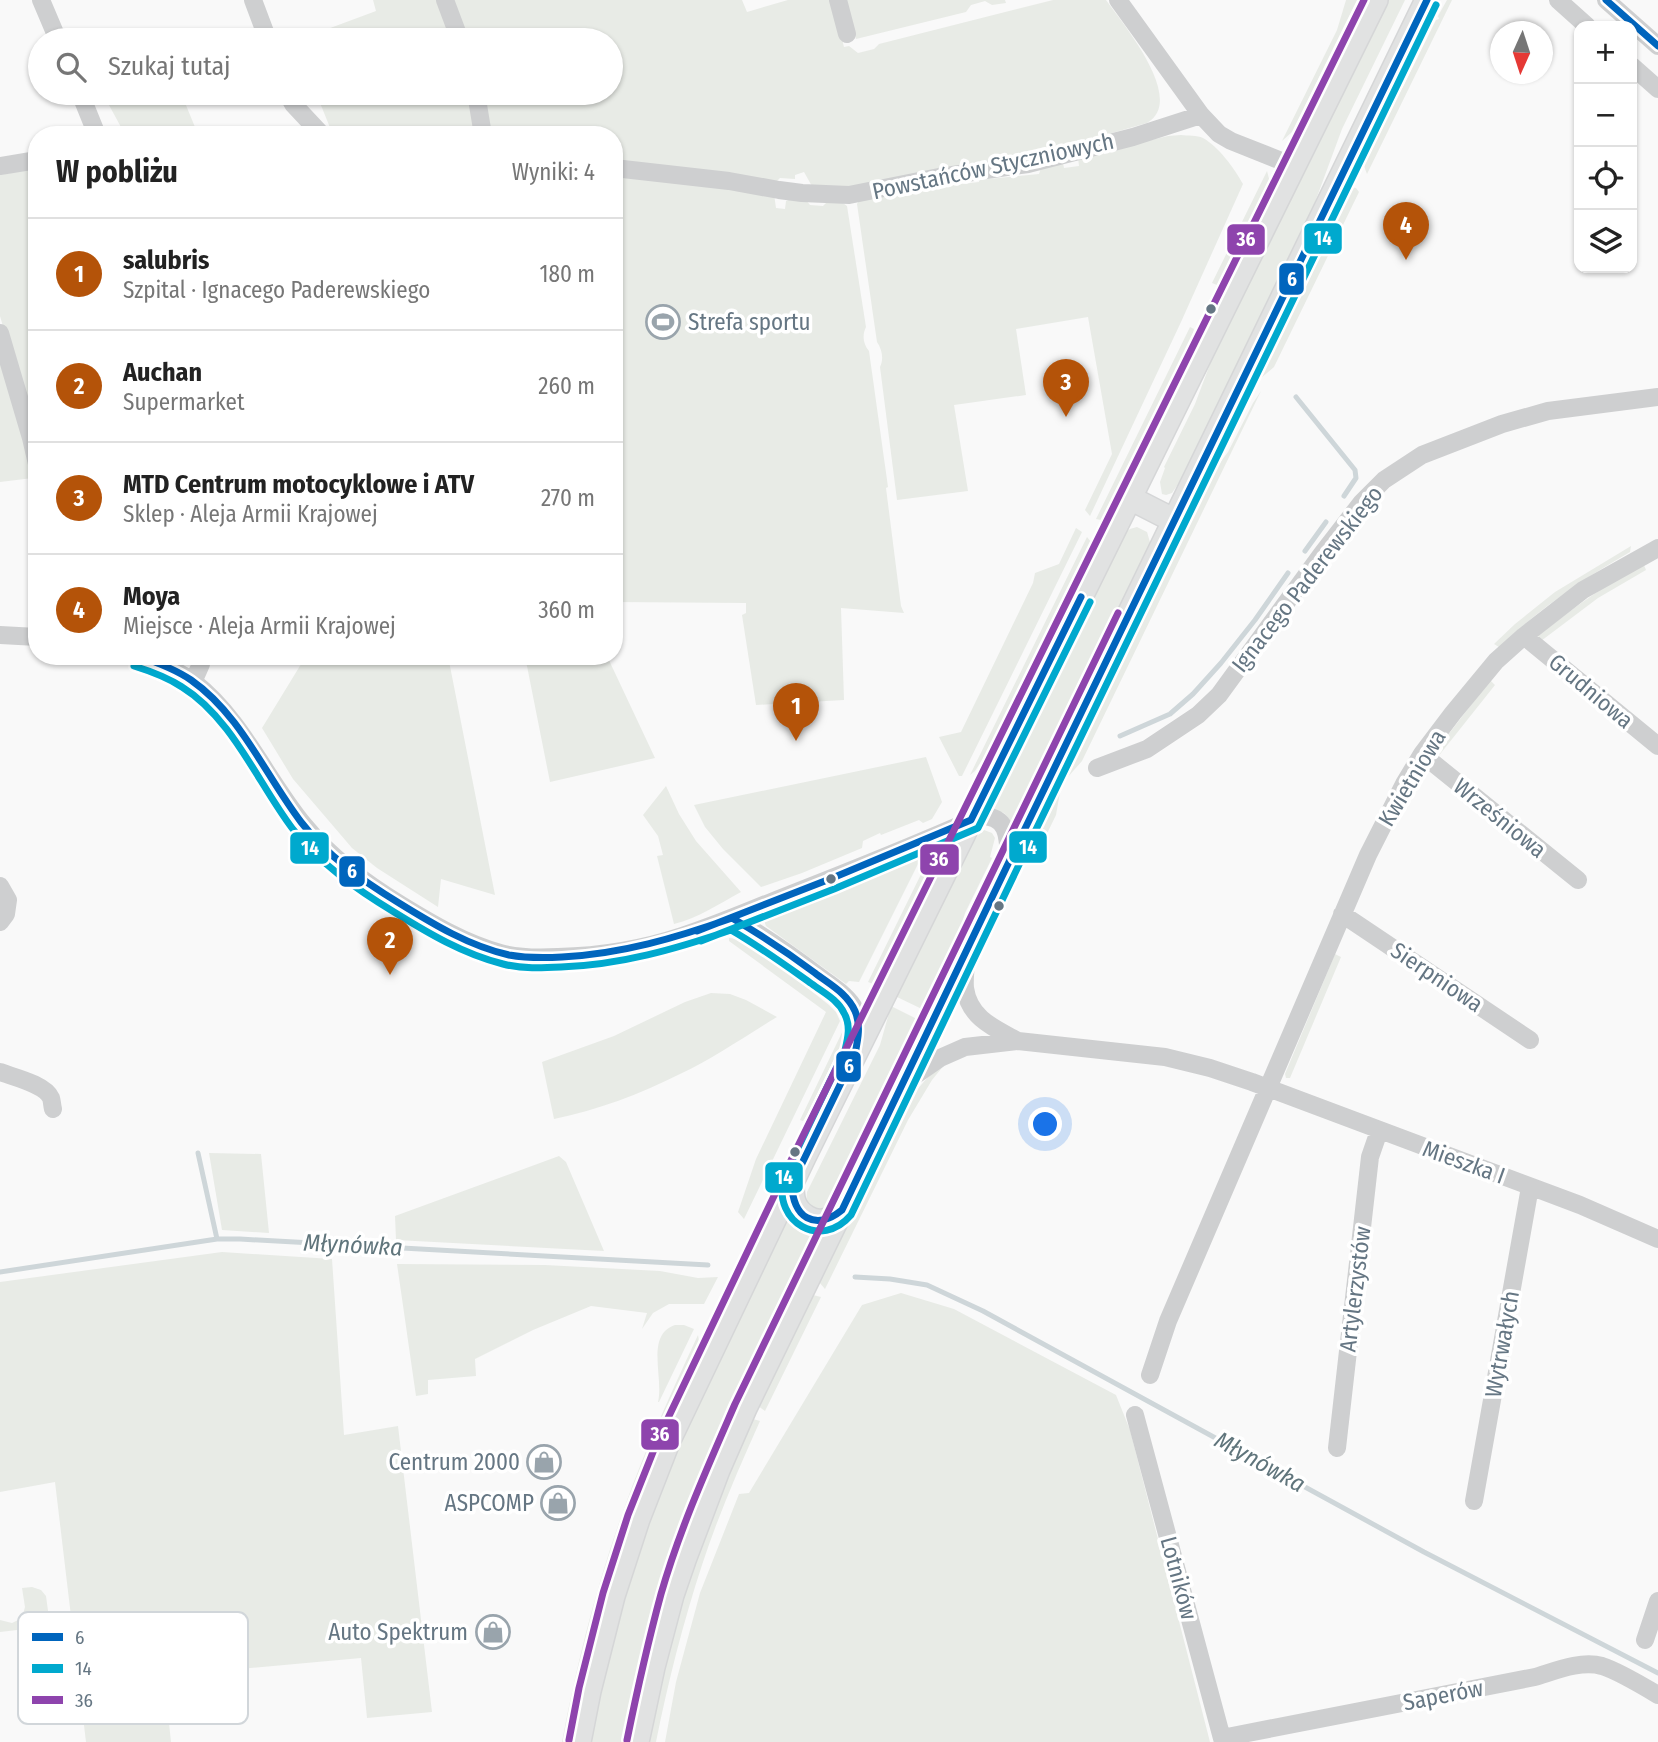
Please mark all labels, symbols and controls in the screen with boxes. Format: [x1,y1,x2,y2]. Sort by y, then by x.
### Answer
north arrow [1490,21,1553,84]
map controls [1574,21,1637,273]
button: + [1574,21,1637,84]
search box [28,28,623,105]
icon: search [52,48,90,86]
text: Szukaj tutaj [108,51,231,82]
button: − [1574,84,1637,147]
street label: Powstańców Styczniowych [870,127,1116,205]
button: locate [1574,147,1637,210]
text: W pobliżu [56,154,178,190]
text: Wyniki: 4 [512,158,595,186]
pin: 4 [1383,202,1429,260]
button: layers [1574,210,1637,273]
line badge: 14 [1303,222,1343,255]
line badge: 36 [1226,223,1266,256]
text: 14 [1314,227,1332,250]
text: 36 [1236,228,1256,251]
text: salubris [123,245,209,276]
text: 1 [74,260,84,288]
text: 180 m [539,260,595,288]
line badge: 6 [1278,262,1305,296]
text: 6 [1287,268,1297,291]
text: Szpital · Ignacego Paderewskiego [123,276,430,304]
unlabelled marker [1204,302,1218,316]
sports icon: Strefa sportu [644,303,682,341]
place label: Strefa sportu [688,308,811,336]
text: Auchan [123,357,202,388]
pin: 3 [1043,359,1089,417]
text: 2 [74,372,84,400]
text: 260 m [538,372,595,400]
text: Supermarket [123,388,244,416]
text: MTD Centrum motocyklowe i ATV [123,469,474,500]
street label: Ignacego Paderewskiego [1226,480,1388,678]
text: 3 [74,484,84,512]
text: 270 m [541,484,595,512]
text: Sklep · Aleja Armii Krajowej [123,500,378,528]
text: Moya [123,581,180,612]
text: 4 [73,596,85,624]
text: 360 m [538,596,595,624]
text: Miejsce · Aleja Armii Krajowej [123,612,396,640]
street label: Grudniowa [1543,648,1639,734]
pin: 1 [773,683,819,741]
street label: Kwietniowa [1372,725,1452,831]
street label: Wrześniowa [1448,772,1552,864]
line badge: 14 [1008,830,1048,864]
line badge: 14 [289,831,330,865]
text: 14 [1019,836,1037,859]
text: 14 [301,837,319,860]
line badge: 36 [919,843,960,876]
text: 36 [929,848,949,871]
line badge: 6 [338,855,366,888]
text: 6 [347,860,357,883]
unlabelled marker [824,872,838,886]
unlabelled marker [992,899,1006,913]
pin: 2 [367,917,413,975]
street label: Sierpniowa [1386,936,1488,1018]
line badge: 6 [835,1050,862,1083]
text: 6 [844,1055,854,1078]
your location [1028,1107,1062,1141]
street label: Mieszka I [1419,1134,1509,1190]
unlabelled marker [788,1145,802,1159]
line badge: 14 [764,1161,804,1194]
text: 14 [775,1166,793,1189]
street label: Artylerzystów [1333,1225,1377,1353]
water label: Młynówka [303,1228,403,1262]
street label: Wytrwałych [1479,1289,1525,1399]
line badge: 36 [640,1418,680,1451]
text: 36 [650,1423,670,1446]
water label: Młynówka [1210,1426,1310,1498]
shop icon: Centrum 2000 [525,1443,563,1481]
place label: Centrum 2000 [389,1448,520,1476]
shop icon: ASPCOMP [539,1484,577,1522]
place label: ASPCOMP [445,1489,534,1517]
street label: Lotników [1154,1533,1204,1623]
legend [18,1612,248,1724]
shop icon: Auto Spektrum [474,1613,512,1651]
place label: Auto Spektrum [328,1618,468,1646]
text: 6 [75,1626,84,1649]
text: 14 [75,1657,92,1680]
street label: Saperów [1401,1674,1485,1716]
text: 36 [75,1689,93,1712]

